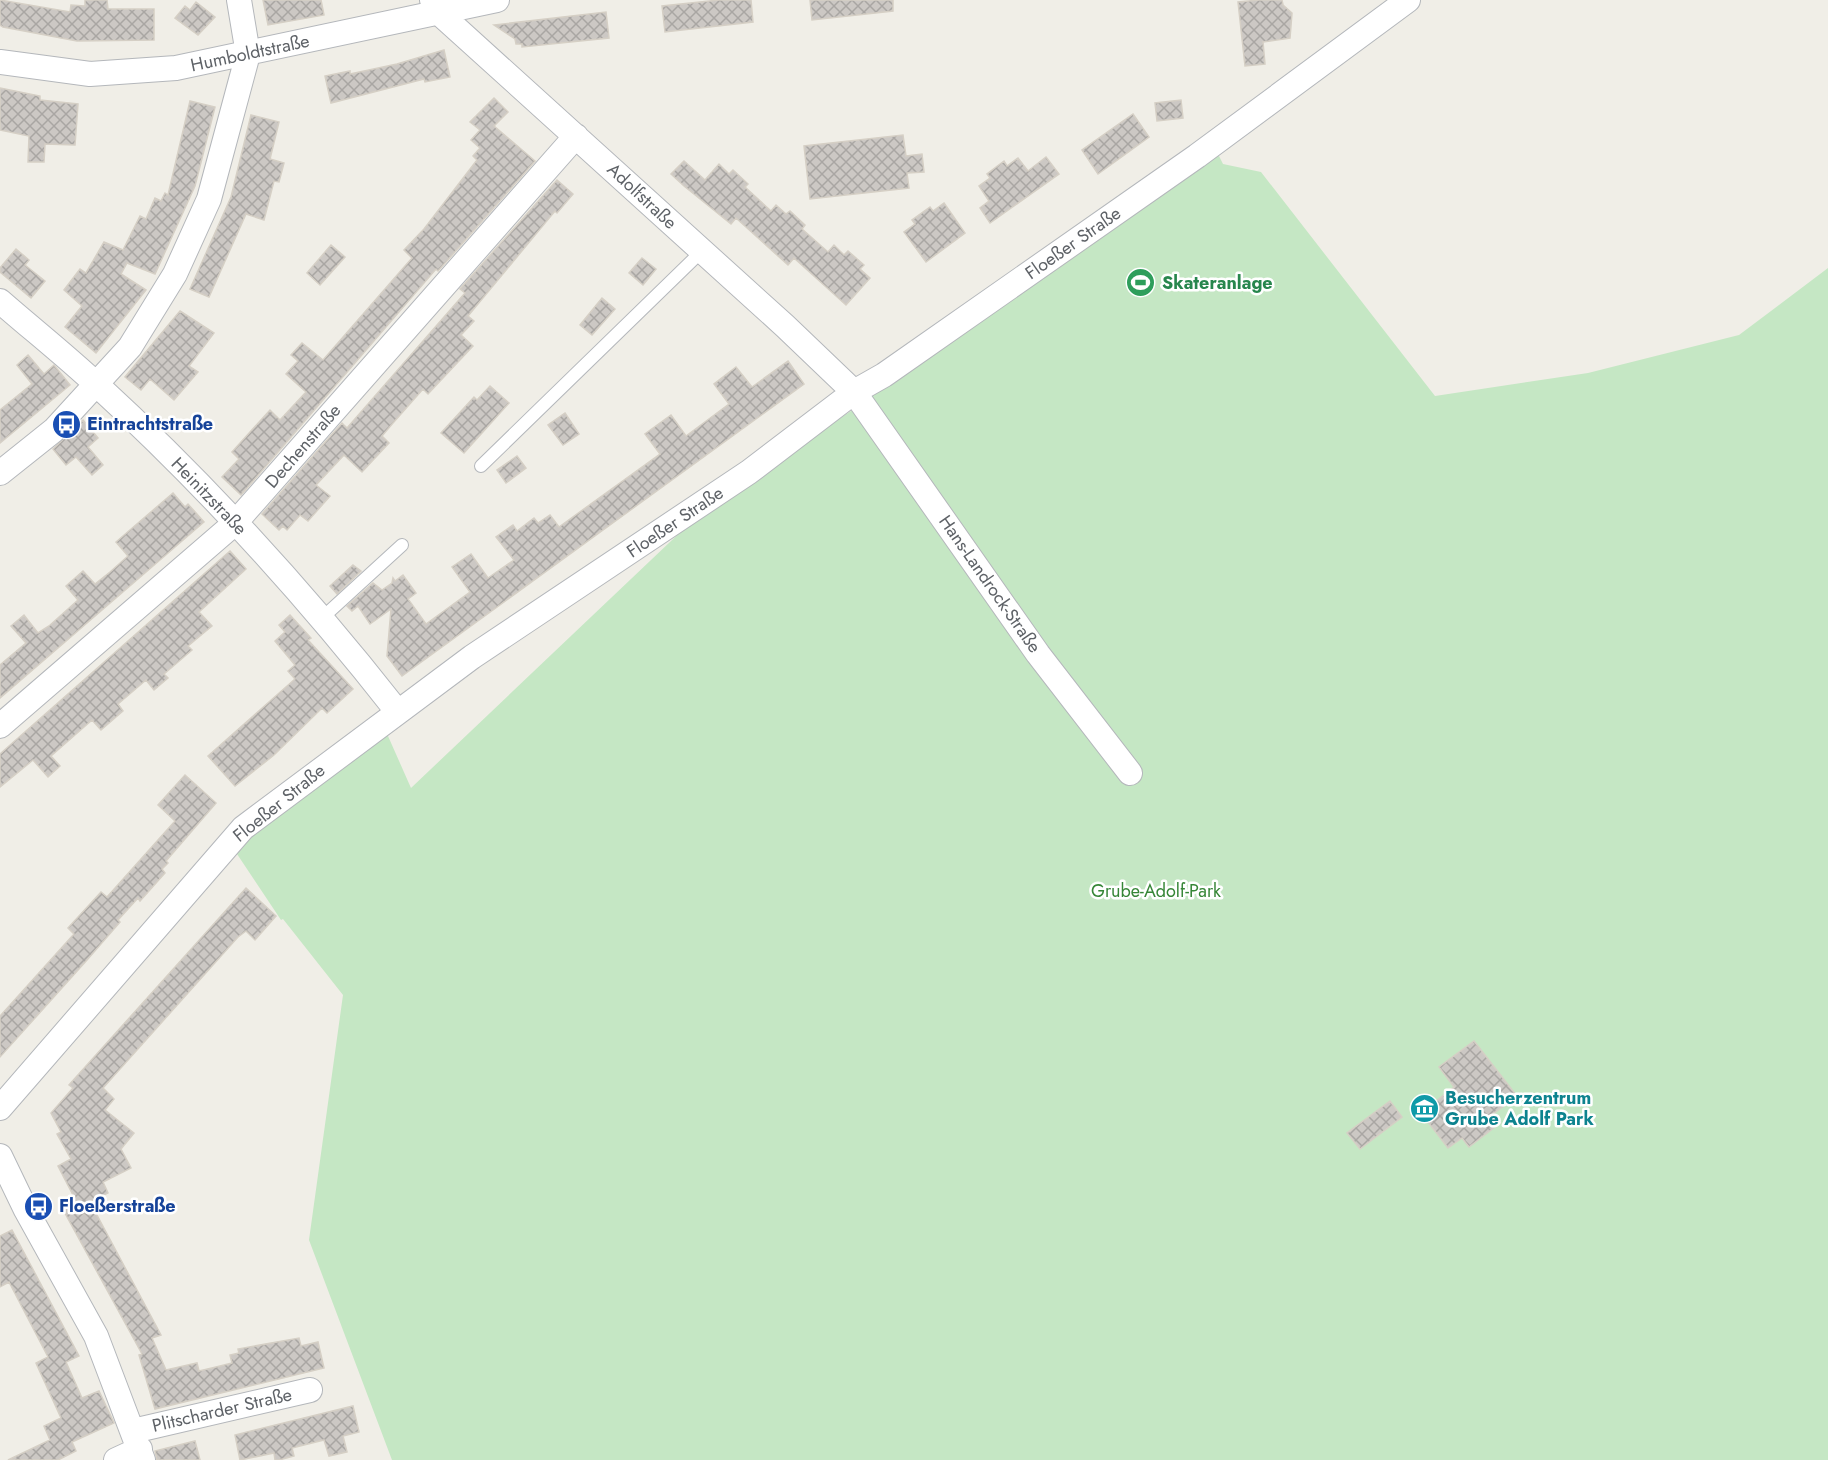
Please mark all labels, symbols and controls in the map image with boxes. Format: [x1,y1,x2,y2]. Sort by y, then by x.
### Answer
street label: Humboldtstraße [188,28,312,78]
street label: Adolfstraße [601,157,683,235]
street label: Floeßer Straße [1020,200,1126,286]
sports icon: Skateranlage [1125,267,1157,299]
place label: Skateranlage [1162,270,1273,296]
street label: Dechenstraße [259,398,347,494]
bus stop icon: Eintrachtstraße [50,408,82,440]
place label: Eintrachtstraße [87,411,213,437]
street label: Heinitzstraße [165,451,253,541]
street label: Floeßer Straße [621,480,729,564]
street label: Hans-Landrock-Straße [933,510,1047,658]
street label: Floeßer Straße [227,758,331,848]
park label: Grube-Adolf-Park [1091,878,1221,904]
place label: Besucherzentrum Grube Adolf Park [1445,1085,1594,1132]
museum icon: Besucherzentrum Grube Adolf Park [1408,1092,1440,1124]
bus stop icon: Floeßerstraße [22,1190,54,1222]
place label: Floeßerstraße [59,1193,176,1219]
street label: Plitscharder Straße [150,1381,294,1439]

